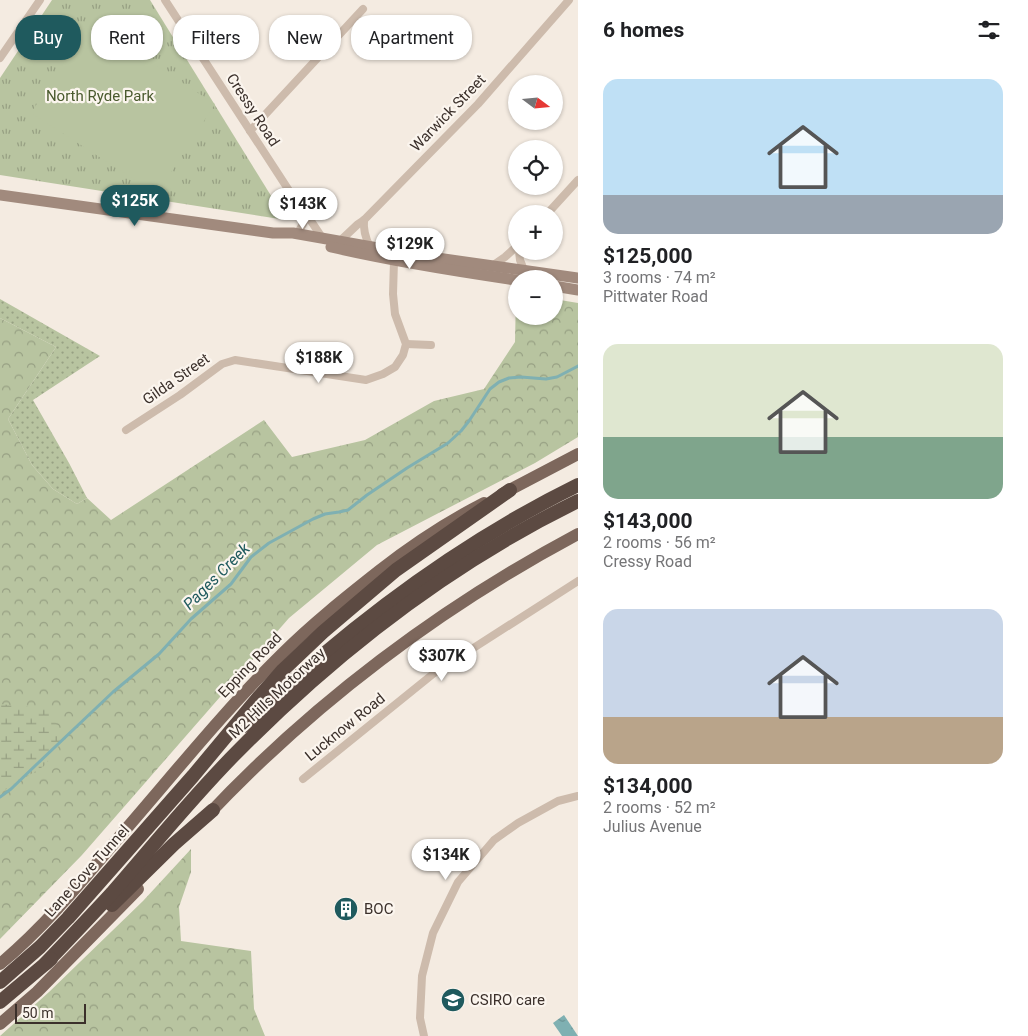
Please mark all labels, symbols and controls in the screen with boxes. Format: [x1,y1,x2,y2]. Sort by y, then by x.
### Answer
chip: Buy [15,15,81,60]
chip: Rent [91,15,163,60]
chip: Filters [173,15,259,60]
chip: New [269,15,341,60]
chip: Apartment [351,15,472,60]
icon: filters [975,16,1003,44]
text: 6 homes [603,18,684,42]
street label: Cressy Road [223,70,283,150]
street label: Warwick Street [407,71,489,155]
north arrow [508,75,562,130]
map controls [508,75,563,325]
park label: North Ryde Park [46,87,154,105]
icon: home [758,112,848,202]
button: locate [508,140,563,195]
pin: $125K [100,184,170,227]
pin: $143K [268,188,338,230]
text: $125K [112,191,158,210]
text: $143K [280,194,326,213]
button: + [508,205,563,260]
pin: $129K [375,228,445,270]
text: $129K [387,234,433,253]
text: $125,000 [603,244,693,268]
text: 3 rooms · 74 m² [603,268,716,287]
button: − [508,270,563,325]
text: Pittwater Road [603,287,708,306]
pin: $188K [284,342,354,384]
text: $188K [296,348,342,367]
street label: Gilda Street [139,349,213,409]
icon: home [758,377,848,467]
text: $143,000 [603,509,693,533]
text: 2 rooms · 56 m² [603,533,716,552]
water label: Pages Creek [179,538,254,614]
text: Cressy Road [603,552,692,571]
street label: Epping Road [214,629,286,701]
pin: $307K [407,640,477,682]
icon: home [758,642,848,732]
street label: M2 Hills Motorway [225,644,329,742]
text: $307K [419,646,465,665]
street label: Lucknow Road [301,689,389,765]
text: $134,000 [603,774,693,798]
text: 2 rooms · 52 m² [603,798,716,817]
text: Julius Avenue [603,817,702,836]
street label: Lane Cove Tunnel [41,821,133,921]
pin: $134K [411,838,481,881]
text: $134K [423,845,469,864]
building icon: BOC [333,896,359,922]
place label: BOC [364,900,394,918]
school or university icon: CSIRO care [440,987,466,1013]
place label: CSIRO care [470,991,545,1009]
scale bar [15,1001,86,1024]
text: 50 m [22,1005,54,1021]

